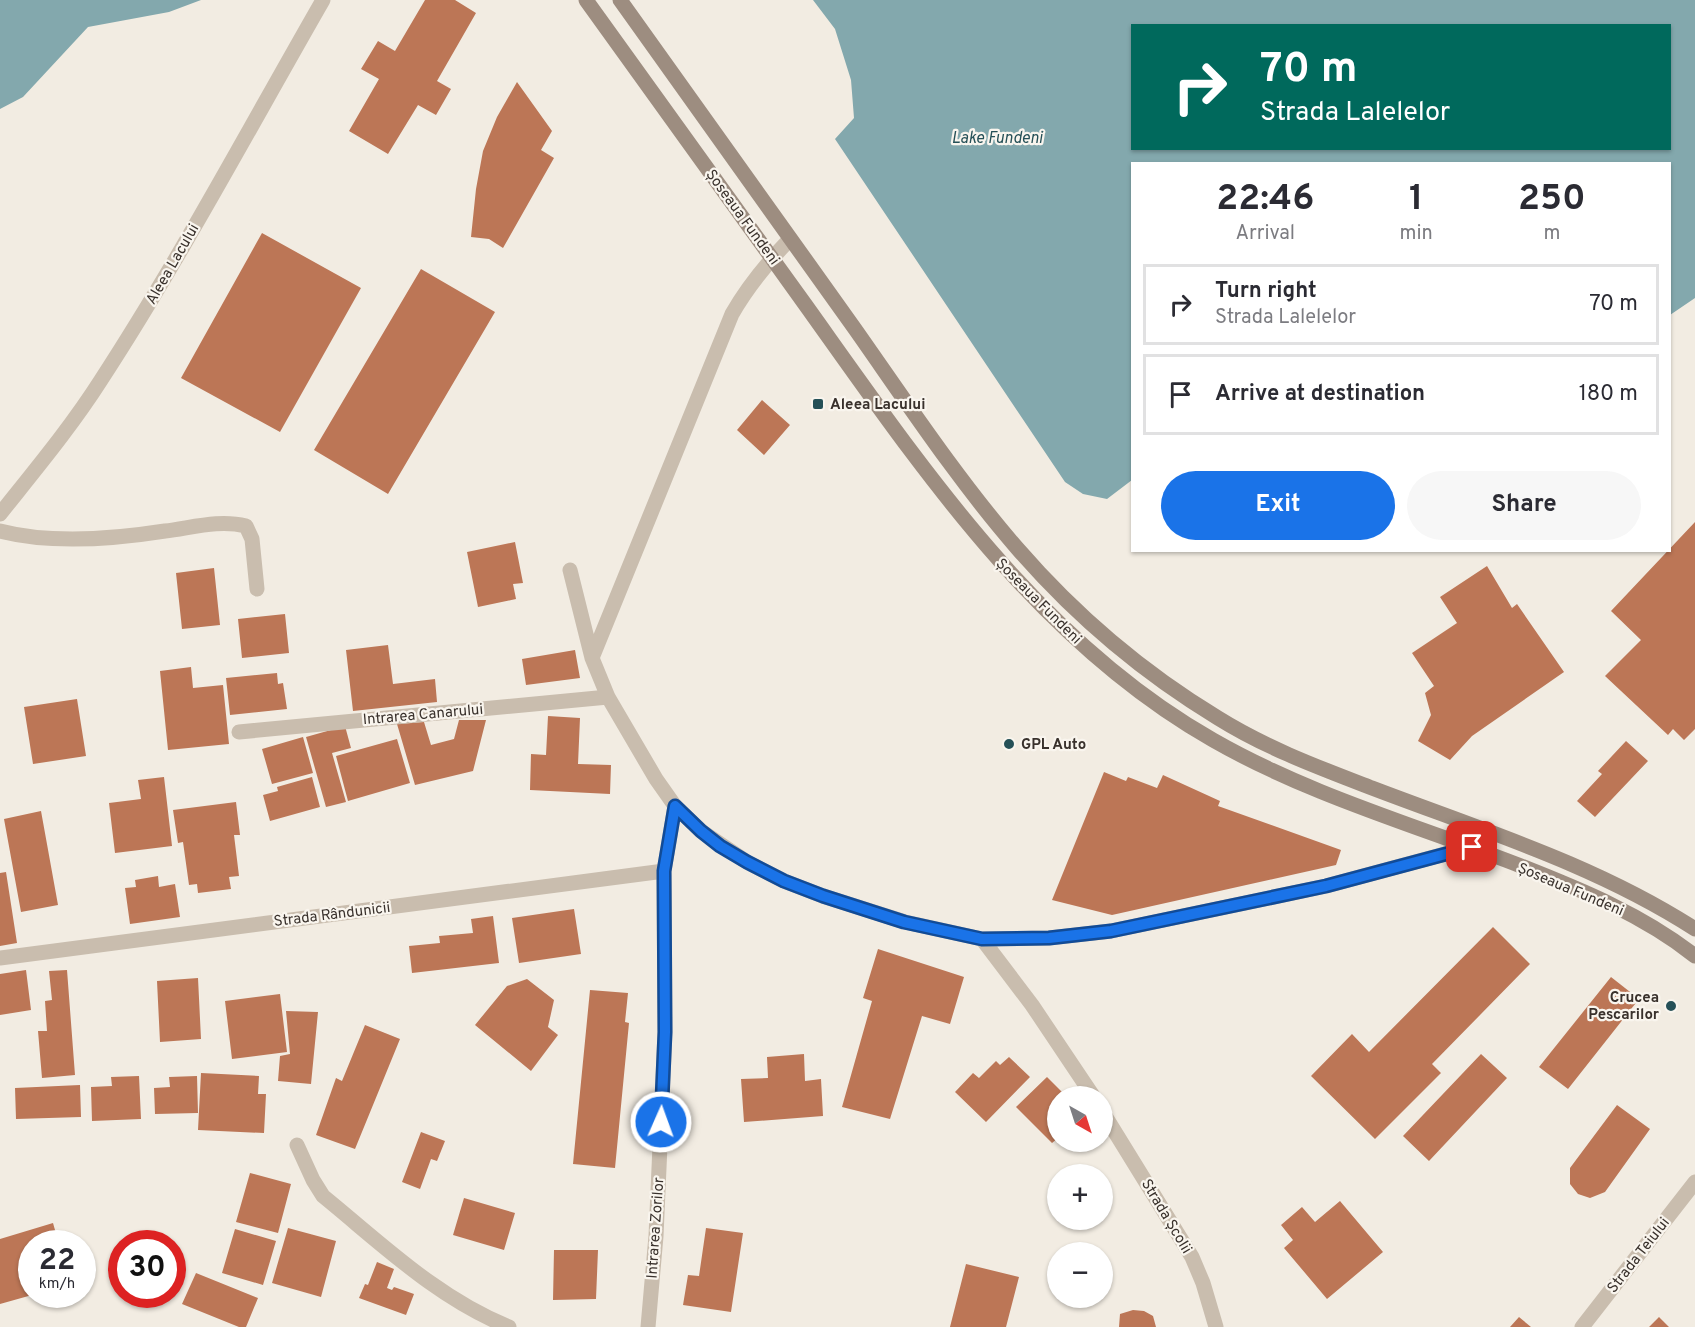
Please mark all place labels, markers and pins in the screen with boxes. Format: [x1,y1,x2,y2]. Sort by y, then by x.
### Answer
place label: Aleea Lacului [830,396,925,415]
marker: Aleea Lacului [811,397,825,411]
place label: GPL Auto [1021,736,1086,755]
marker: GPL Auto [1002,737,1016,751]
pin [1446,821,1497,872]
place label: Crucea Pescarilor [1588,989,1660,1025]
marker: Crucea Pescarilor [1664,999,1678,1013]

